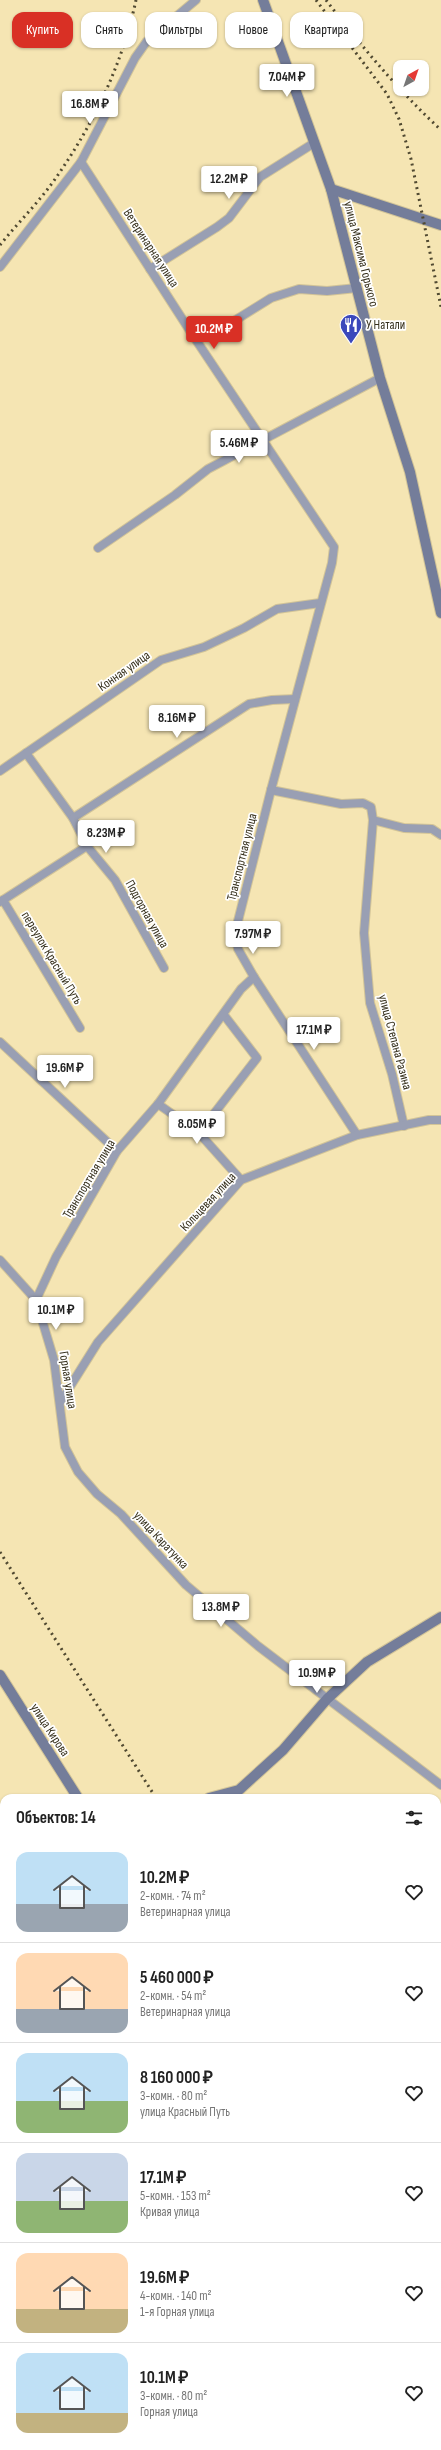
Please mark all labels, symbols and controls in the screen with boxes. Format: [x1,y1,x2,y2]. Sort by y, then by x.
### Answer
chip: Купить [12,12,73,48]
chip: Снять [81,12,137,48]
chip: Фильтры [145,12,217,48]
chip: Новое [225,12,282,48]
chip: Квартира [290,12,363,48]
north arrow [393,60,429,96]
map controls [393,60,429,96]
pin: 7.04M ₽ [250,64,324,98]
text: 7.04M ₽ [268,69,306,85]
pin: 16.8M ₽ [53,91,127,125]
text: 16.8M ₽ [71,96,109,112]
pin: 12.2M ₽ [192,166,266,200]
text: 12.2M ₽ [210,171,248,187]
street label: улица Максима Горького [340,200,382,308]
street label: Ветеринарная улица [120,206,182,290]
restaurant icon: У Натали [338,312,364,345]
pin: 10.2M ₽ [177,316,251,350]
place label: У Натали [366,317,405,333]
text: 10.2M ₽ [195,321,233,337]
pin: 5.46M ₽ [202,430,276,464]
text: 5.46M ₽ [220,435,258,451]
street label: Конная улица [95,647,153,695]
pin: 8.16M ₽ [140,705,214,739]
text: 8.16M ₽ [158,710,196,726]
street label: Транспортная улица [223,812,261,902]
pin: 8.23M ₽ [69,820,143,854]
text: 8.23M ₽ [87,825,125,841]
street label: Подгорная улица [122,877,172,951]
street label: переулок Красный Путь [18,909,86,1008]
pin: 7.97M ₽ [216,921,290,955]
text: 7.97M ₽ [235,926,271,942]
street label: улица Степана Разина [375,993,415,1091]
pin: 17.1M ₽ [277,1017,351,1051]
text: 17.1M ₽ [296,1022,332,1038]
pin: 19.6M ₽ [28,1055,102,1089]
text: 19.6M ₽ [46,1060,84,1076]
pin: 8.05M ₽ [160,1111,234,1145]
text: 8.05M ₽ [178,1116,216,1132]
street label: Транспортная улица [59,1137,119,1221]
street label: Кольцевая улица [177,1169,239,1235]
pin: 10.1M ₽ [19,1297,93,1331]
text: 10.1M ₽ [38,1302,74,1318]
street label: Горная улица [56,1350,80,1410]
street label: улица Каратунка [130,1508,192,1572]
pin: 13.8M ₽ [184,1594,258,1628]
text: 13.8M ₽ [202,1599,240,1615]
pin: 10.9M ₽ [280,1660,354,1694]
text: 10.9M ₽ [298,1665,336,1681]
street label: улица Кирова [27,1701,73,1759]
icon: filters [403,1807,425,1829]
text: Объектов: 14 [16,1808,96,1828]
icon: home [48,1868,96,1916]
text: 10.2M ₽ [140,1868,189,1888]
icon: heart [403,1881,425,1903]
text: 2-комн. · 74 m² [140,1888,206,1904]
text: Ветеринарная улица [140,1904,231,1920]
text: 5 460 000 ₽ [140,1968,214,1988]
icon: home [48,1969,96,2017]
icon: heart [403,1982,425,2004]
text: 2-комн. · 54 m² [140,1988,206,2004]
text: Ветеринарная улица [140,2004,231,2020]
text: 8 160 000 ₽ [140,2068,213,2088]
icon: home [48,2069,96,2117]
icon: heart [403,2082,425,2104]
text: 3-комн. · 80 m² [140,2088,207,2104]
text: улица Красный Путь [140,2104,230,2120]
text: 17.1M ₽ [140,2168,186,2188]
icon: home [48,2169,96,2217]
icon: heart [403,2182,425,2204]
text: 5-комн. · 153 m² [140,2188,211,2204]
text: Кривая улица [140,2204,200,2220]
text: 19.6M ₽ [140,2268,189,2288]
icon: home [48,2269,96,2317]
icon: heart [403,2282,425,2304]
text: 4-комн. · 140 m² [140,2288,212,2304]
text: 1-я Горная улица [140,2304,215,2320]
text: 10.1M ₽ [140,2368,188,2388]
icon: home [48,2369,96,2417]
icon: heart [403,2382,425,2404]
text: 3-комн. · 80 m² [140,2388,207,2404]
text: Горная улица [140,2404,198,2420]

